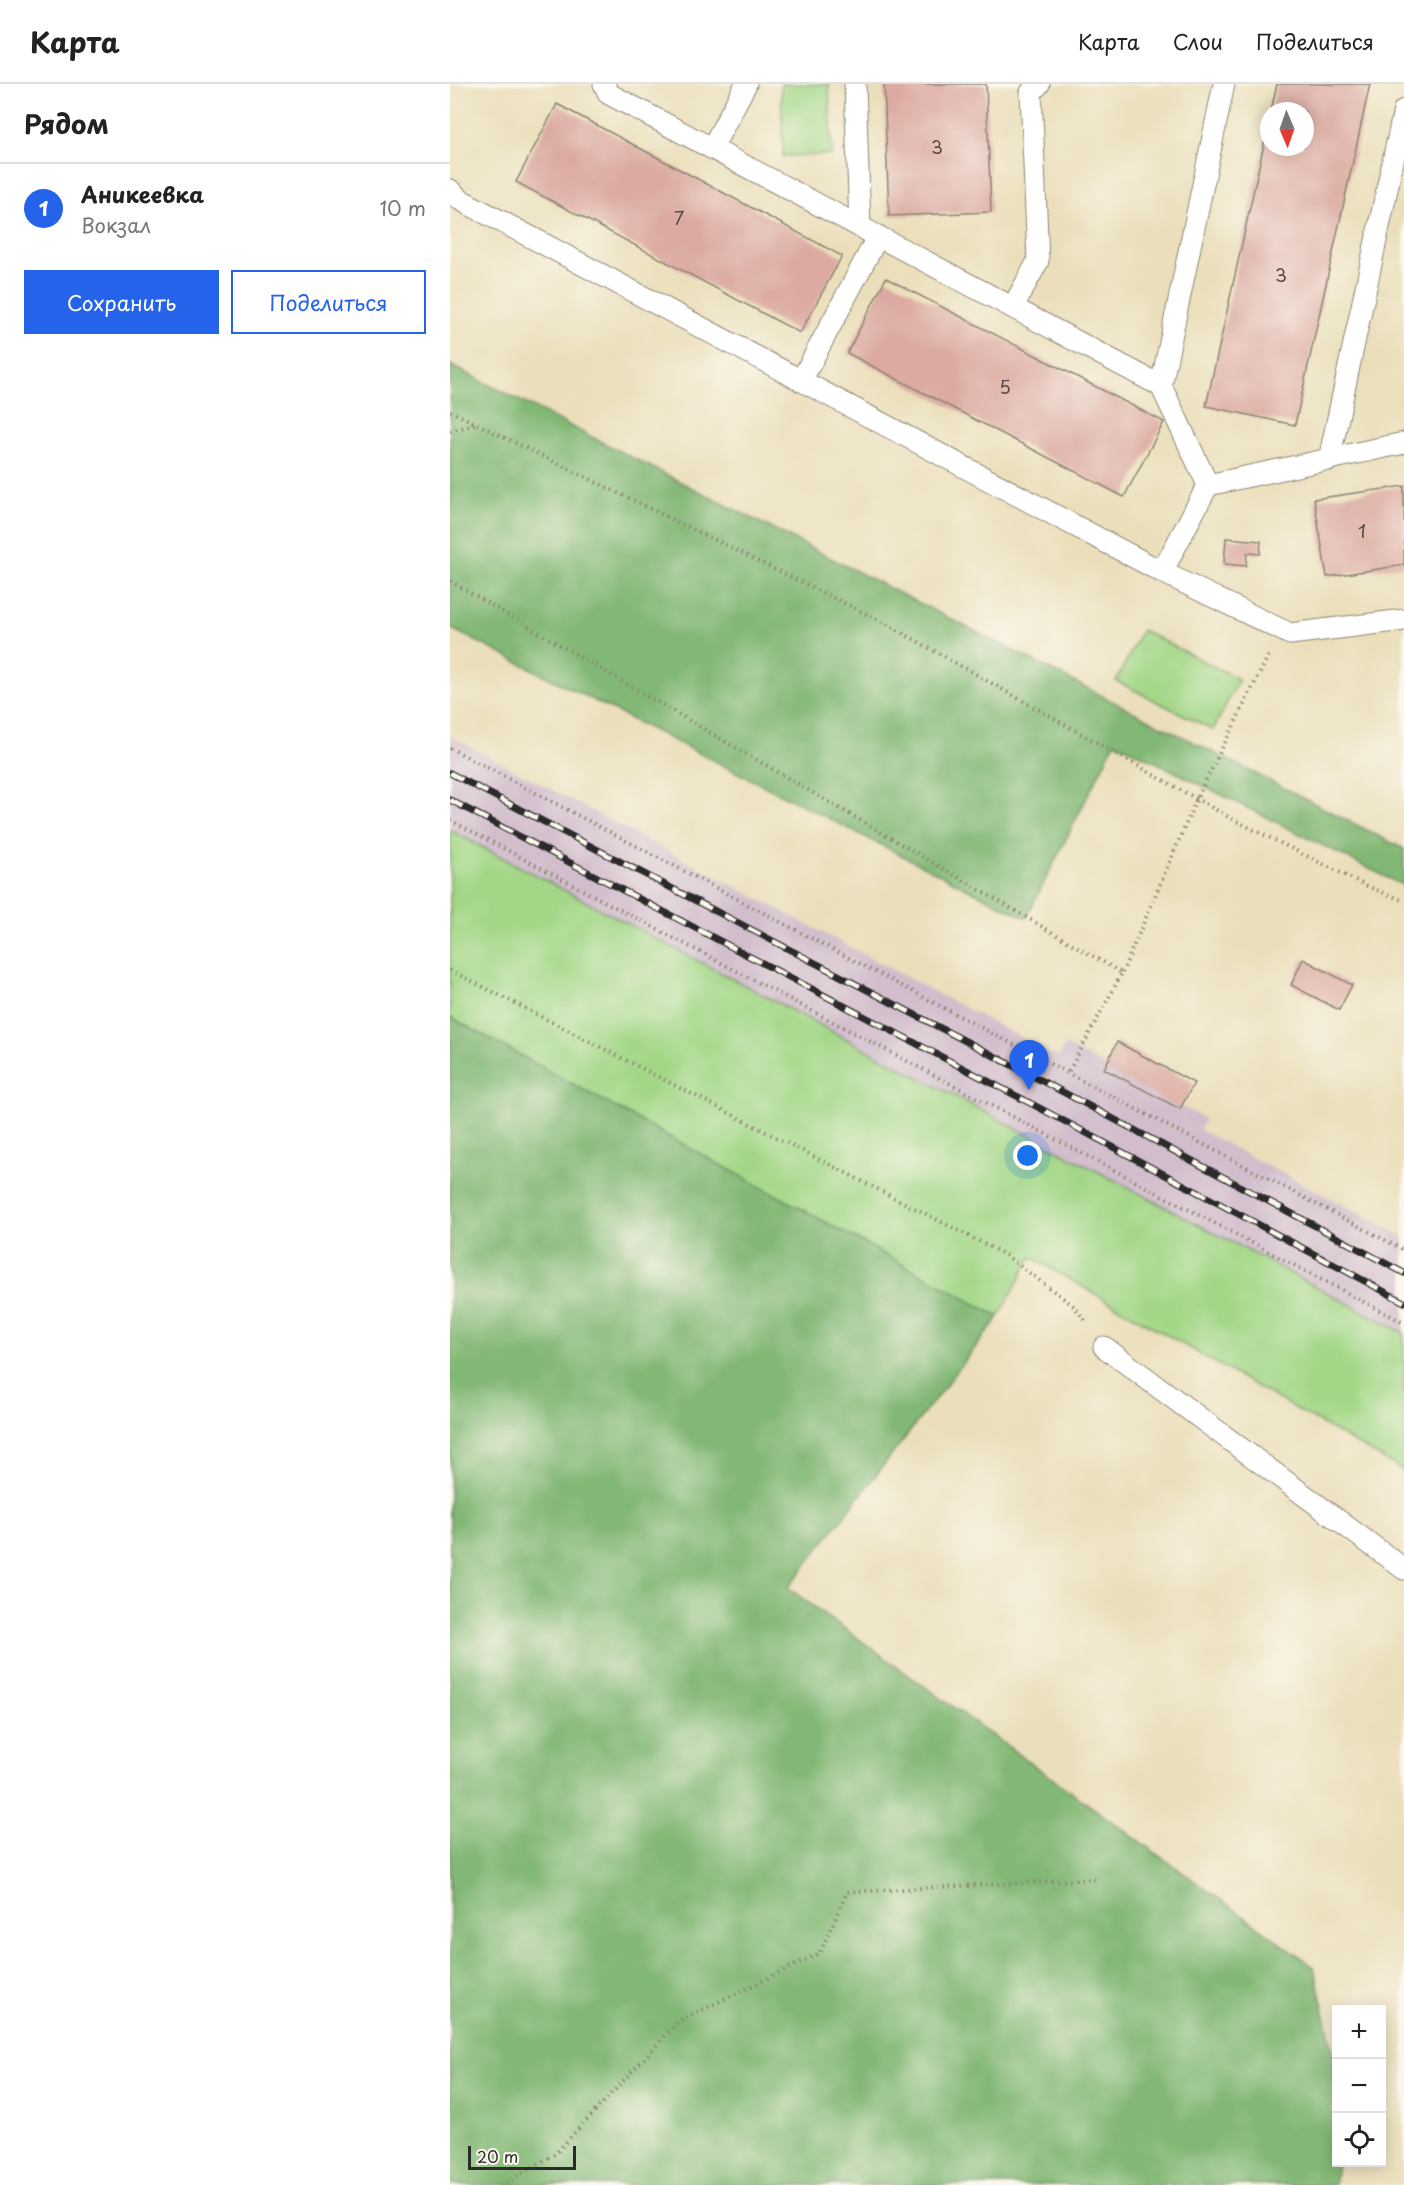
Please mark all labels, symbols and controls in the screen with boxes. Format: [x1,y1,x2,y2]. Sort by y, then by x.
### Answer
text: Карта [30,20,120,63]
text: Карта [1078,25,1140,57]
text: Слои [1173,25,1223,57]
text: Поделиться [1256,25,1374,57]
north arrow [1260,102,1314,156]
text: Рядом [24,104,109,143]
house number: 3 [931,133,943,160]
text: Аникеевка [81,177,204,210]
text: 1 [39,193,48,223]
text: 10 m [379,193,426,223]
house number: 7 [674,204,684,231]
text: Вокзал [81,210,151,240]
house number: 3 [1275,261,1287,288]
button: Сохранить [24,270,219,334]
button: Поделиться [231,270,426,334]
house number: 5 [999,373,1011,400]
house number: 1 [1358,517,1366,544]
pin: 1 [1010,1040,1048,1090]
your location [1013,1141,1042,1170]
map controls [1332,2005,1386,2167]
button: + [1332,2005,1386,2059]
button: − [1332,2059,1386,2113]
button: locate [1332,2113,1386,2167]
scale bar [468,2143,576,2170]
text: 20 m [477,2144,518,2168]

